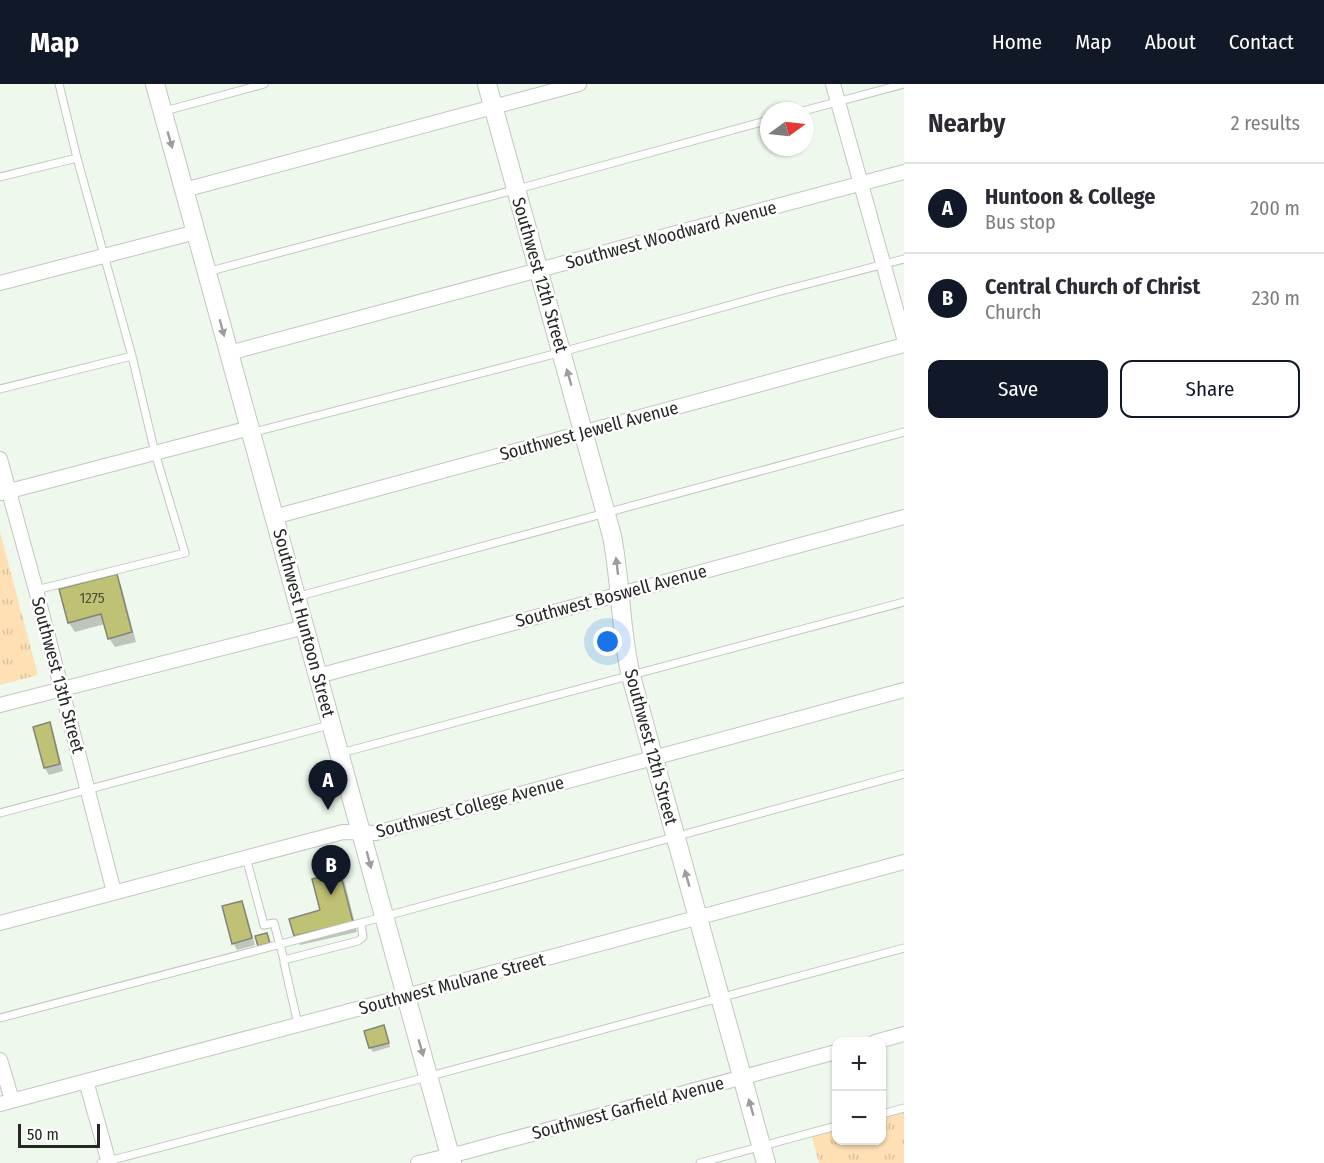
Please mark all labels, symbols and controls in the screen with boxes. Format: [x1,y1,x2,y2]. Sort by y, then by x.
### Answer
text: Map [30,26,79,59]
text: Home [992,29,1042,55]
text: Map [1075,29,1112,55]
text: About [1145,29,1196,55]
text: Contact [1229,29,1294,55]
north arrow [760,102,814,156]
text: Nearby [928,108,1005,139]
text: 2 results [1231,111,1300,135]
one-way arrow [166,131,175,149]
text: Huntoon & College [985,183,1155,210]
street label: Southwest 12th Street [507,195,573,355]
street label: Southwest Woodward Avenue [563,196,779,274]
text: A [942,196,953,220]
text: 200 m [1250,196,1300,220]
text: Bus stop [985,210,1056,234]
text: Central Church of Christ [985,273,1200,300]
text: B [942,286,953,310]
text: 230 m [1252,286,1300,310]
text: Church [985,300,1041,324]
one-way arrow [218,319,227,337]
button: Save [928,360,1108,418]
button: Share [1120,360,1300,418]
one-way arrow [564,368,573,386]
street label: Southwest Jewell Avenue [497,397,681,465]
street label: Southwest Huntoon Street [268,526,340,720]
one-way arrow [612,556,621,575]
street label: Southwest Boswell Avenue [513,560,709,632]
house number: 1275 [79,589,105,607]
street label: Southwest 13th Street [27,595,89,756]
your location [593,627,622,656]
street label: Southwest 12th Street [620,667,682,827]
pin: A [308,760,348,810]
street label: Southwest College Avenue [374,771,566,843]
pin: B [312,846,350,895]
one-way arrow [365,851,374,869]
one-way arrow [682,869,691,887]
street label: Southwest Mulvane Street [356,949,548,1019]
map controls [832,1037,886,1145]
button: + [832,1037,886,1091]
one-way arrow [417,1039,426,1057]
street label: Southwest Garfield Avenue [530,1072,727,1144]
button: − [832,1091,886,1145]
one-way arrow [745,1097,755,1116]
scale bar [18,1121,100,1148]
text: 50 m [27,1125,59,1144]

